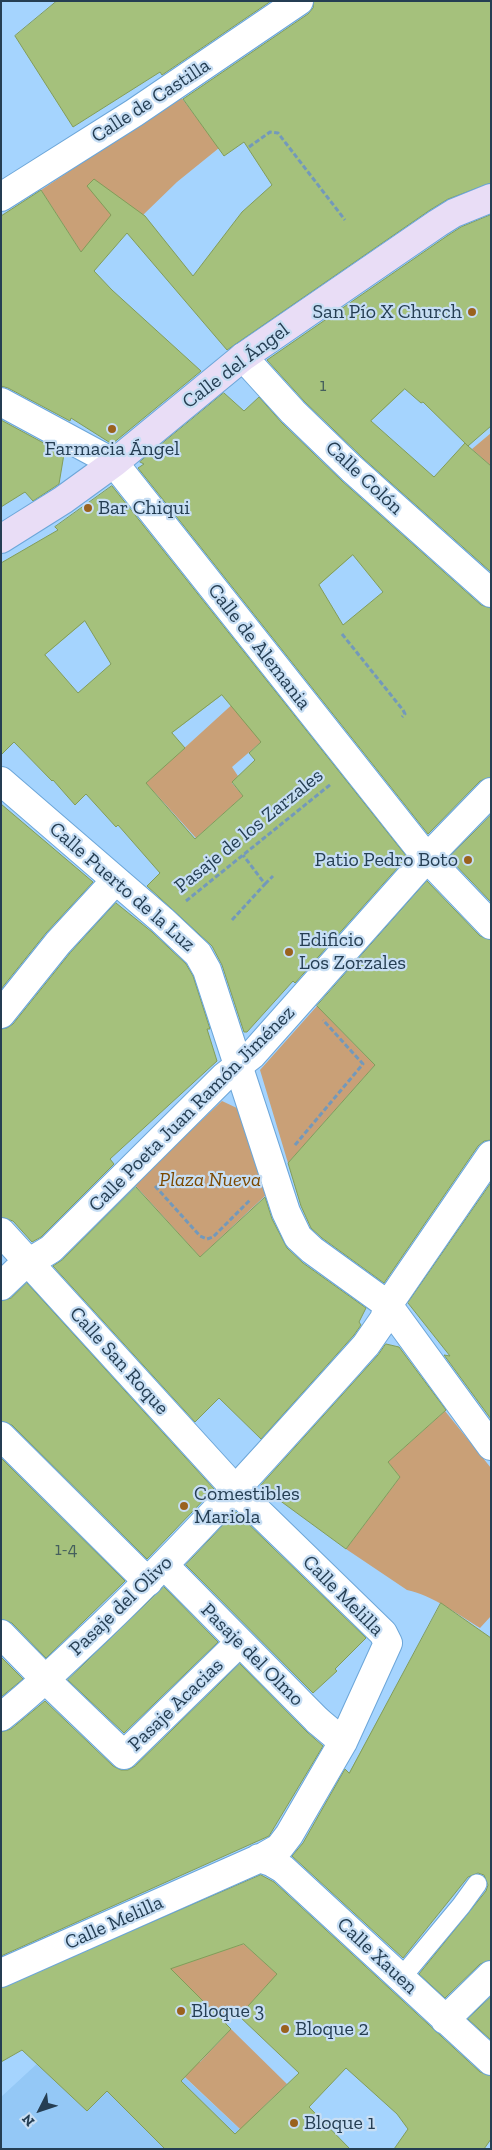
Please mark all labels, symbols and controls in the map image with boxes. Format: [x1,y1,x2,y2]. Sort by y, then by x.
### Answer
street label: Calle de Castilla [87,54,215,148]
place label: San Pío X Church [312,300,462,324]
marker: San Pío X Church [466,306,478,318]
street label: Calle del Ángel [178,318,294,414]
house number: 1 [320,375,326,397]
marker: Farmacia Ángel [106,423,118,435]
street label: Calle Colón [320,436,408,520]
place label: Farmacia Ángel [44,437,180,461]
place label: Bar Chiqui [98,496,190,520]
marker: Bar Chiqui [82,502,94,514]
street label: Calle de Alemania [202,579,316,715]
street label: Pasaje de los Zarzales [170,764,328,898]
street label: Calle Puerto de la Luz [44,817,200,957]
place label: Patio Pedro Boto [315,848,458,872]
marker: Patio Pedro Boto [462,854,474,866]
place label: Edificio Los Zorzales [299,928,406,975]
marker: Edificio Los Zorzales [283,946,295,958]
street label: Calle Poeta Juan Ramón Jiménez [84,1001,300,1217]
park label: Plaza Nueva [159,1168,261,1192]
street label: Calle San Roque [64,1302,174,1420]
place label: Comestibles Mariola [194,1482,300,1529]
marker: Comestibles Mariola [178,1500,190,1512]
house number: 1-4 [55,1539,77,1561]
street label: Calle Melilla [297,1550,389,1642]
street label: Pasaje del Olivo [65,1551,177,1661]
street label: Pasaje del Olmo [195,1598,309,1712]
street label: Pasaje Acacias [123,1654,229,1756]
street label: Calle Melilla [61,1891,167,1955]
street label: Calle Xauen [332,1913,422,1999]
place label: Bloque 3 [191,1999,264,2023]
marker: Bloque 3 [175,2005,187,2017]
place label: Bloque 2 [295,2017,369,2041]
marker: Bloque 2 [279,2023,291,2035]
north arrow [15,2085,65,2135]
text: N [18,2111,38,2130]
place label: Bloque 1 [304,2111,375,2135]
marker: Bloque 1 [288,2117,300,2129]

